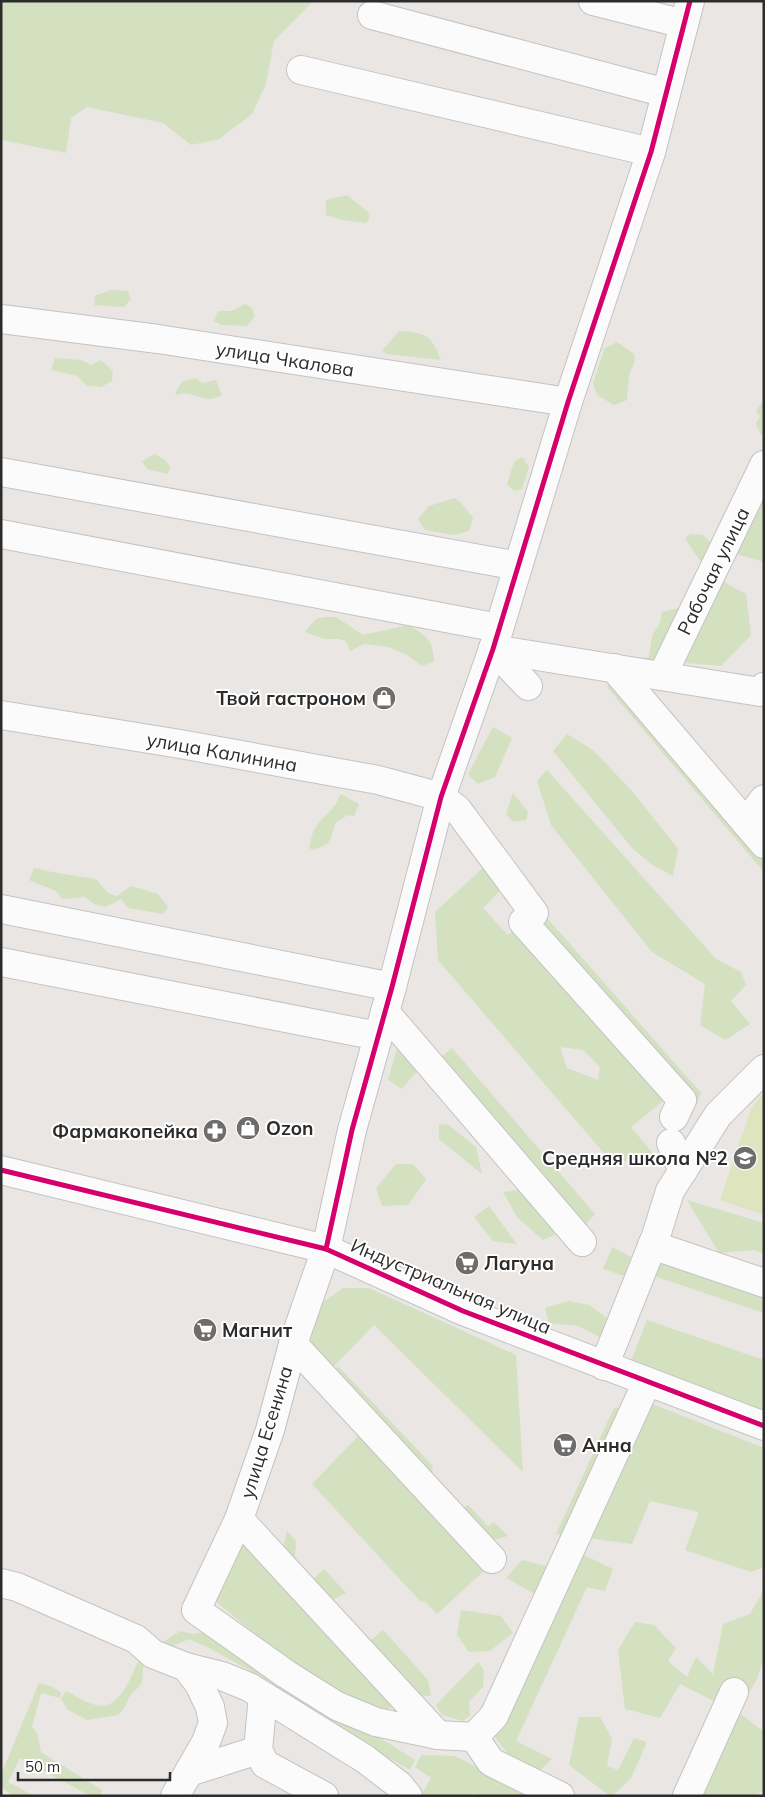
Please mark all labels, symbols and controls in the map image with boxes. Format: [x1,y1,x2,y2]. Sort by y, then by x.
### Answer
street label: улица Чкалова [214,336,356,382]
street label: Рабочая улица [672,503,754,639]
shop icon: Твой гастроном [371,685,397,711]
place label: Твой гастроном [216,686,366,710]
street label: улица Калинина [145,727,299,777]
shop icon: Ozon [235,1115,261,1141]
place label: Ozon [266,1116,313,1140]
pharmacy icon: Фармакопейка [202,1118,228,1144]
place label: Фармакопейка [52,1119,198,1143]
school or university icon: Средняя школа №2 [732,1145,758,1171]
place label: Средняя школа №2 [542,1146,728,1170]
street label: Индустриальная улица [347,1233,555,1339]
supermarket icon: Лагуна [454,1250,480,1276]
place label: Лагуна [484,1251,554,1275]
supermarket icon: Магнит [192,1317,218,1343]
place label: Магнит [222,1318,293,1342]
street label: улица Есенина [234,1363,298,1501]
supermarket icon: Анна [552,1432,578,1458]
place label: Анна [582,1433,632,1457]
scale bar [18,1750,170,1782]
text: 50 m [25,1757,60,1776]

